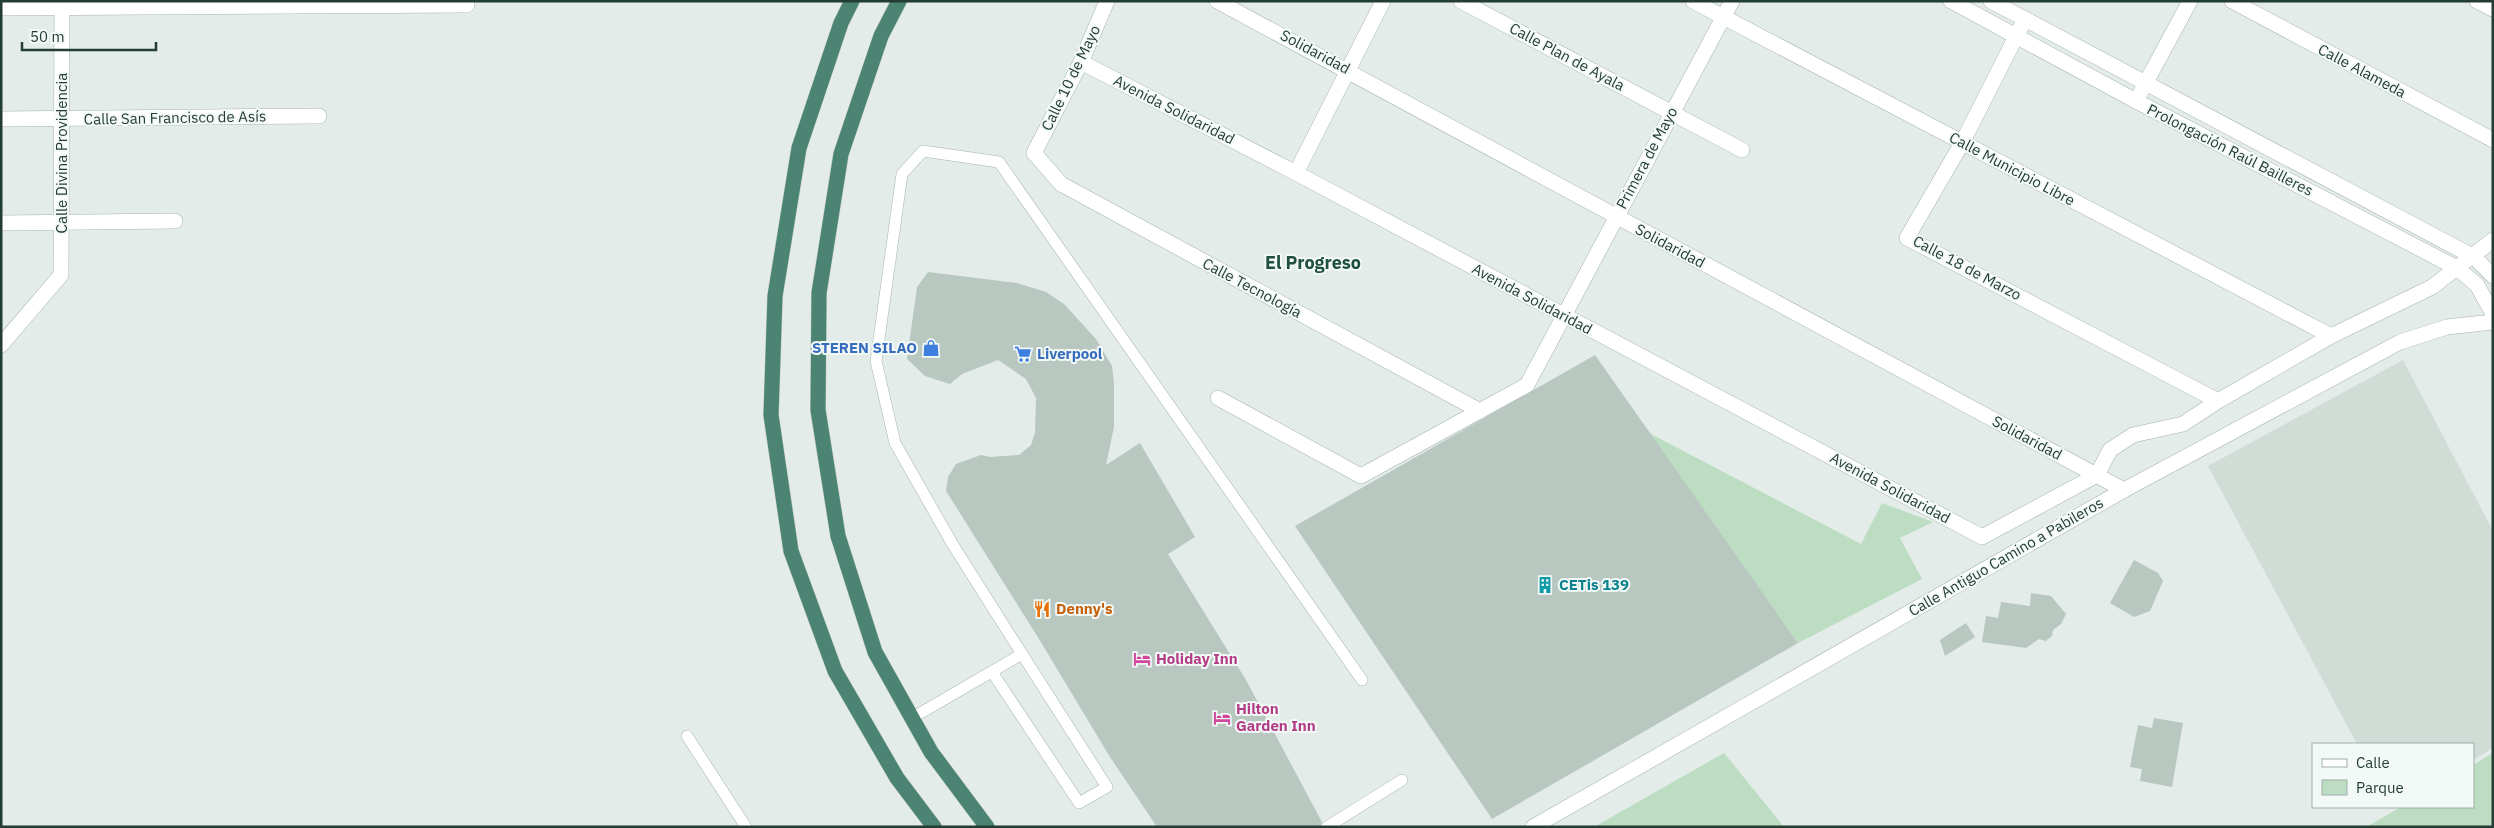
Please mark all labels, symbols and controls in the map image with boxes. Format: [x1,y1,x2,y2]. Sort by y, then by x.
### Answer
street label: Calle Plan de Ayala [1506,18,1628,95]
scale bar [22,20,156,52]
street label: Calle 10 de Mayo [1037,22,1104,134]
street label: Solidaridad [1277,25,1353,78]
text: 50 m [30,27,65,46]
street label: Calle Alameda [2315,39,2409,102]
street label: Avenida Solidaridad [1110,71,1238,148]
street label: Calle Divina Providencia [52,73,71,233]
street label: Prolongación Raúl Bailleres [2144,99,2316,200]
street label: Primera de Mayo [1612,103,1681,212]
street label: Calle San Francisco de Asís [84,106,266,129]
street label: Calle Municipio Libre [1946,127,2078,210]
street label: Solidaridad [1632,219,1708,272]
street label: Calle 18 de Marzo [1910,231,2025,304]
district label: El Progreso [1265,251,1361,274]
street label: Calle Tecnología [1199,253,1305,322]
street label: Avenida Solidaridad [1469,259,1596,338]
place label: STEREN SILAO [812,338,917,357]
shop icon: STEREN SILAO [921,338,941,358]
supermarket icon: Liverpool [1013,344,1033,364]
place label: Liverpool [1037,344,1103,363]
street label: Solidaridad [1989,411,2065,464]
street label: Avenida Solidaridad [1827,448,1954,527]
street label: Calle Antiguo Camino a Pabileros [1905,493,2106,620]
building icon: CETis 139 [1535,575,1555,595]
place label: CETis 139 [1559,575,1629,594]
restaurant icon: Denny's [1032,599,1052,619]
place label: Denny's [1056,599,1113,618]
hotel icon: Holiday Inn [1132,649,1152,669]
place label: Holiday Inn [1156,649,1238,668]
place label: Hilton Garden Inn [1236,699,1316,735]
hotel icon: Hilton Garden Inn [1212,708,1232,728]
legend [2312,743,2474,808]
text: Calle [2356,753,2390,772]
text: Parque [2356,778,2404,797]

